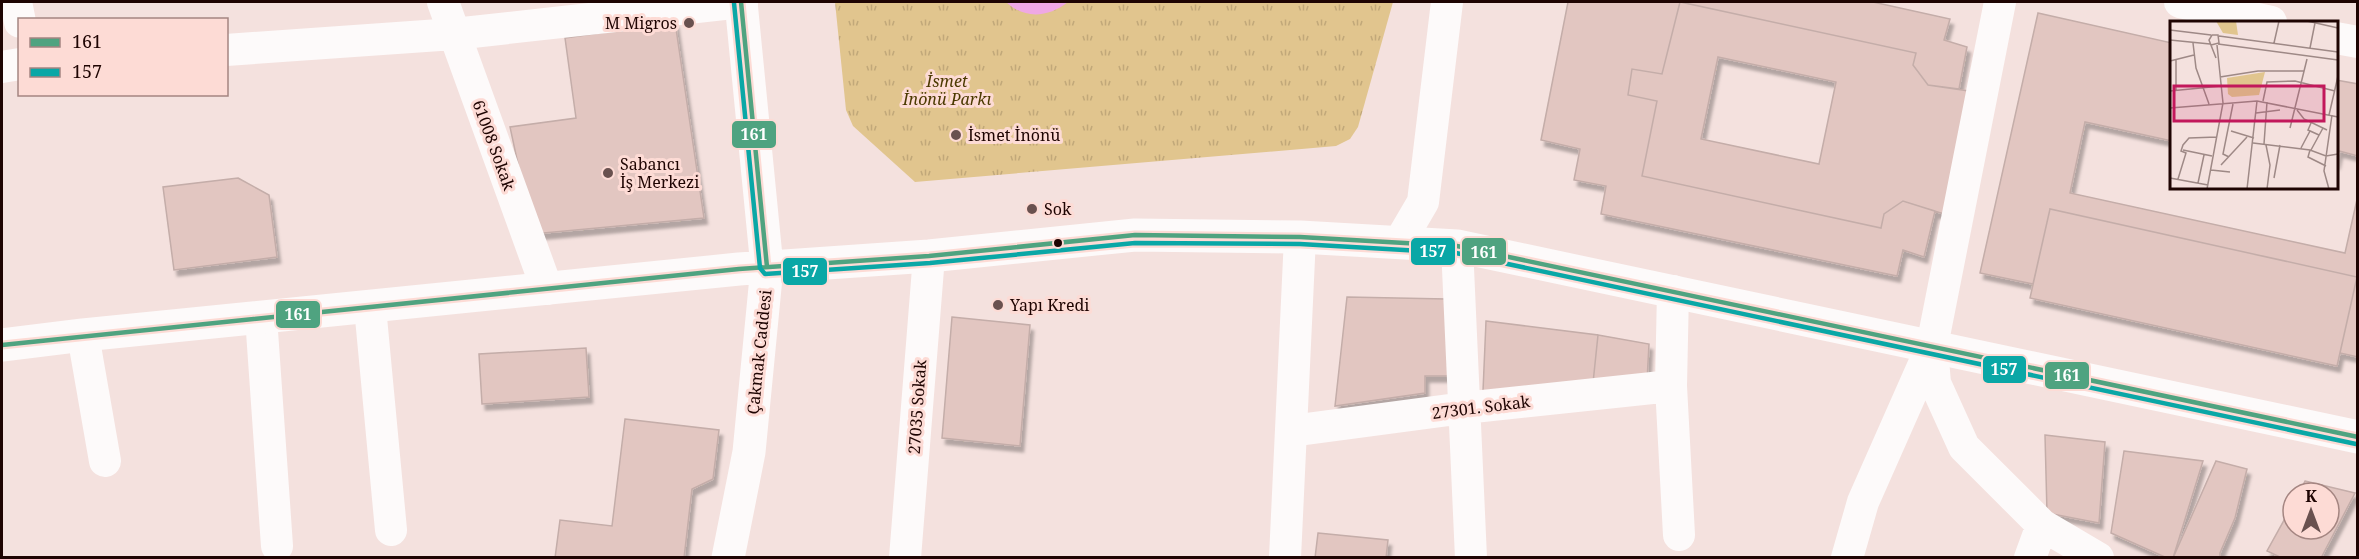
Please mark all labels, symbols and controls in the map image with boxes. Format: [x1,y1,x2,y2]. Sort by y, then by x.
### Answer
place label: M Migros [605,12,677,34]
marker: M Migros [682,16,696,30]
legend [18,18,228,96]
inset map [2170,21,2338,189]
text: 161 [72,29,102,53]
text: 157 [72,59,102,83]
park label: İsmet İnönü Parkı [902,70,991,110]
street label: 61008 Sokak [467,97,521,194]
line badge: 161 [731,120,777,149]
text: 161 [740,123,768,145]
place label: İsmet İnönü [968,124,1060,146]
marker: İsmet İnönü [949,128,963,142]
place label: Sabancı İş Merkezi [620,153,699,193]
marker: Sabancı İş Merkezi [601,166,615,180]
place label: Sok [1044,198,1072,220]
marker: Sok [1025,202,1039,216]
unlabelled marker [1052,237,1064,249]
line badge: 157 [1410,237,1456,266]
line badge: 161 [1461,237,1507,266]
text: 157 [1419,240,1447,262]
text: 161 [1470,241,1498,263]
line badge: 157 [782,257,828,286]
text: 157 [791,260,819,282]
street label: Çakmak Caddesi [742,289,776,415]
place label: Yapı Kredi [1009,294,1089,316]
marker: Yapı Kredi [991,298,1005,312]
line badge: 161 [275,300,321,329]
text: 161 [284,303,312,325]
line badge: 157 [1982,355,2027,384]
street label: 27035 Sokak [903,358,931,455]
text: 157 [1990,358,2018,380]
line badge: 161 [2044,361,2090,390]
text: 161 [2053,364,2081,386]
street label: 27301. Sokak [1431,390,1532,424]
north arrow [2281,481,2341,541]
text: K [2305,485,2317,507]

